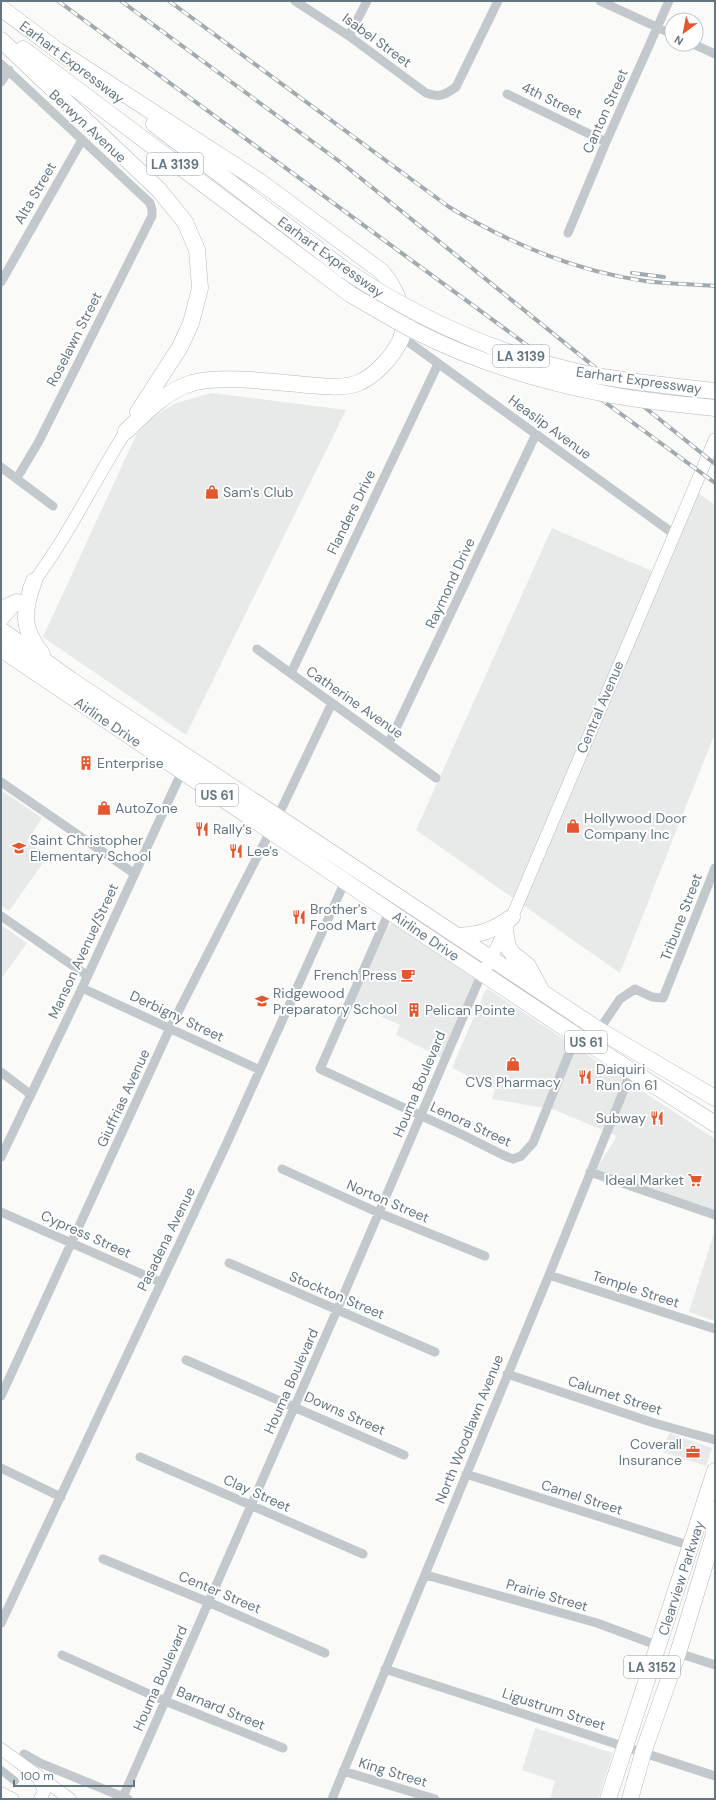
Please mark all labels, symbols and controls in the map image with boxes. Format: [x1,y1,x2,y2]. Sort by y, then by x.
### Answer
street label: Isabel Street [339,9,415,71]
north arrow [664,12,704,52]
street label: Earhart Expressway [16,17,128,107]
text: N [672,32,686,49]
street label: Canton Street [578,66,632,156]
street label: 4th Street [519,78,585,122]
street label: Berwyn Avenue [46,86,131,166]
road number: LA 3139 [147,153,203,175]
street label: Alta Street [10,159,60,227]
street label: Earhart Expressway [274,212,388,302]
street label: Roselawn Street [42,289,106,389]
road number: LA 3139 [493,345,549,367]
street label: Earhart Expressway [575,362,703,398]
street label: Heaslip Avenue [505,391,595,463]
street label: Flanders Drive [323,467,379,557]
place label: Sam's Club [223,483,294,501]
shop icon: Sam's Club [204,484,220,500]
street label: Raymond Drive [421,535,479,631]
street label: Central Avenue [572,658,628,756]
street label: Catherine Avenue [303,662,407,742]
street label: Airline Drive [71,693,145,751]
place label: Enterprise [97,754,164,772]
building icon: Enterprise [78,755,94,771]
road number: US 61 [196,784,238,806]
place label: AutoZone [115,799,178,817]
shop icon: AutoZone [96,800,112,816]
place label: Hollywood Door Company Inc [584,809,687,843]
shop icon: Hollywood Door Company Inc [565,818,581,834]
place label: Rally's [213,820,252,838]
restaurant icon: Rally's [194,821,210,837]
place label: Saint Christopher Elementary School [30,831,151,865]
school or university icon: Saint Christopher Elementary School [11,840,27,856]
place label: Lee's [247,842,279,860]
restaurant icon: Lee's [228,843,244,859]
street label: Tribune Street [656,871,706,963]
street label: Manson Avenue/Street [44,880,122,1022]
place label: Brother's Food Mart [310,900,376,934]
street label: Airline Drive [389,907,463,965]
restaurant icon: Brother's Food Mart [291,909,307,925]
place label: French Press [314,966,397,984]
cafe icon: French Press [400,967,416,983]
place label: Ridgewood Preparatory School [273,984,397,1018]
street label: Derbigny Street [127,986,227,1046]
school or university icon: Ridgewood Preparatory School [254,993,270,1009]
place label: Pelican Pointe [425,1001,515,1019]
building icon: Pelican Pointe [406,1002,422,1018]
street label: Houma Boulevard [389,1028,449,1140]
road number: US 61 [565,1031,607,1053]
street label: Giuffrias Avenue [92,1046,154,1150]
shop icon: CVS Pharmacy [505,1056,521,1072]
place label: Daiquiri Run on 61 [596,1060,657,1094]
restaurant icon: Daiquiri Run on 61 [577,1069,593,1085]
place label: CVS Pharmacy [465,1073,561,1091]
street label: Lenora Street [428,1097,514,1151]
place label: Subway [596,1109,646,1127]
restaurant icon: Subway [649,1110,665,1126]
place label: Ideal Market [605,1171,684,1189]
supermarket icon: Ideal Market [687,1172,703,1188]
street label: Norton Street [344,1175,432,1227]
street label: Pasadena Avenue [133,1184,199,1294]
street label: Cypress Street [38,1206,134,1262]
street label: Temple Street [590,1266,682,1312]
street label: Stockton Street [287,1267,387,1323]
street label: Houma Boulevard [260,1325,322,1437]
street label: North Woodlawn Avenue [431,1352,507,1506]
street label: Calumet Street [566,1371,664,1419]
street label: Downs Street [302,1387,388,1439]
place label: Coverall Insurance [619,1435,682,1469]
office icon: Coverall Insurance [685,1444,701,1460]
street label: Clay Street [221,1470,293,1516]
street label: Camel Street [539,1475,625,1519]
street label: Clearview Parkway [654,1518,708,1638]
street label: Center Street [176,1567,264,1617]
street label: Prairie Street [504,1575,590,1615]
street label: Houma Boulevard [129,1622,191,1734]
road number: LA 3152 [624,1656,680,1678]
street label: Barnard Street [174,1682,268,1734]
street label: Ligustrum Street [500,1684,608,1734]
street label: King Street [357,1753,429,1791]
scale bar [14,1762,134,1788]
text: 100 m [20,1768,54,1784]

